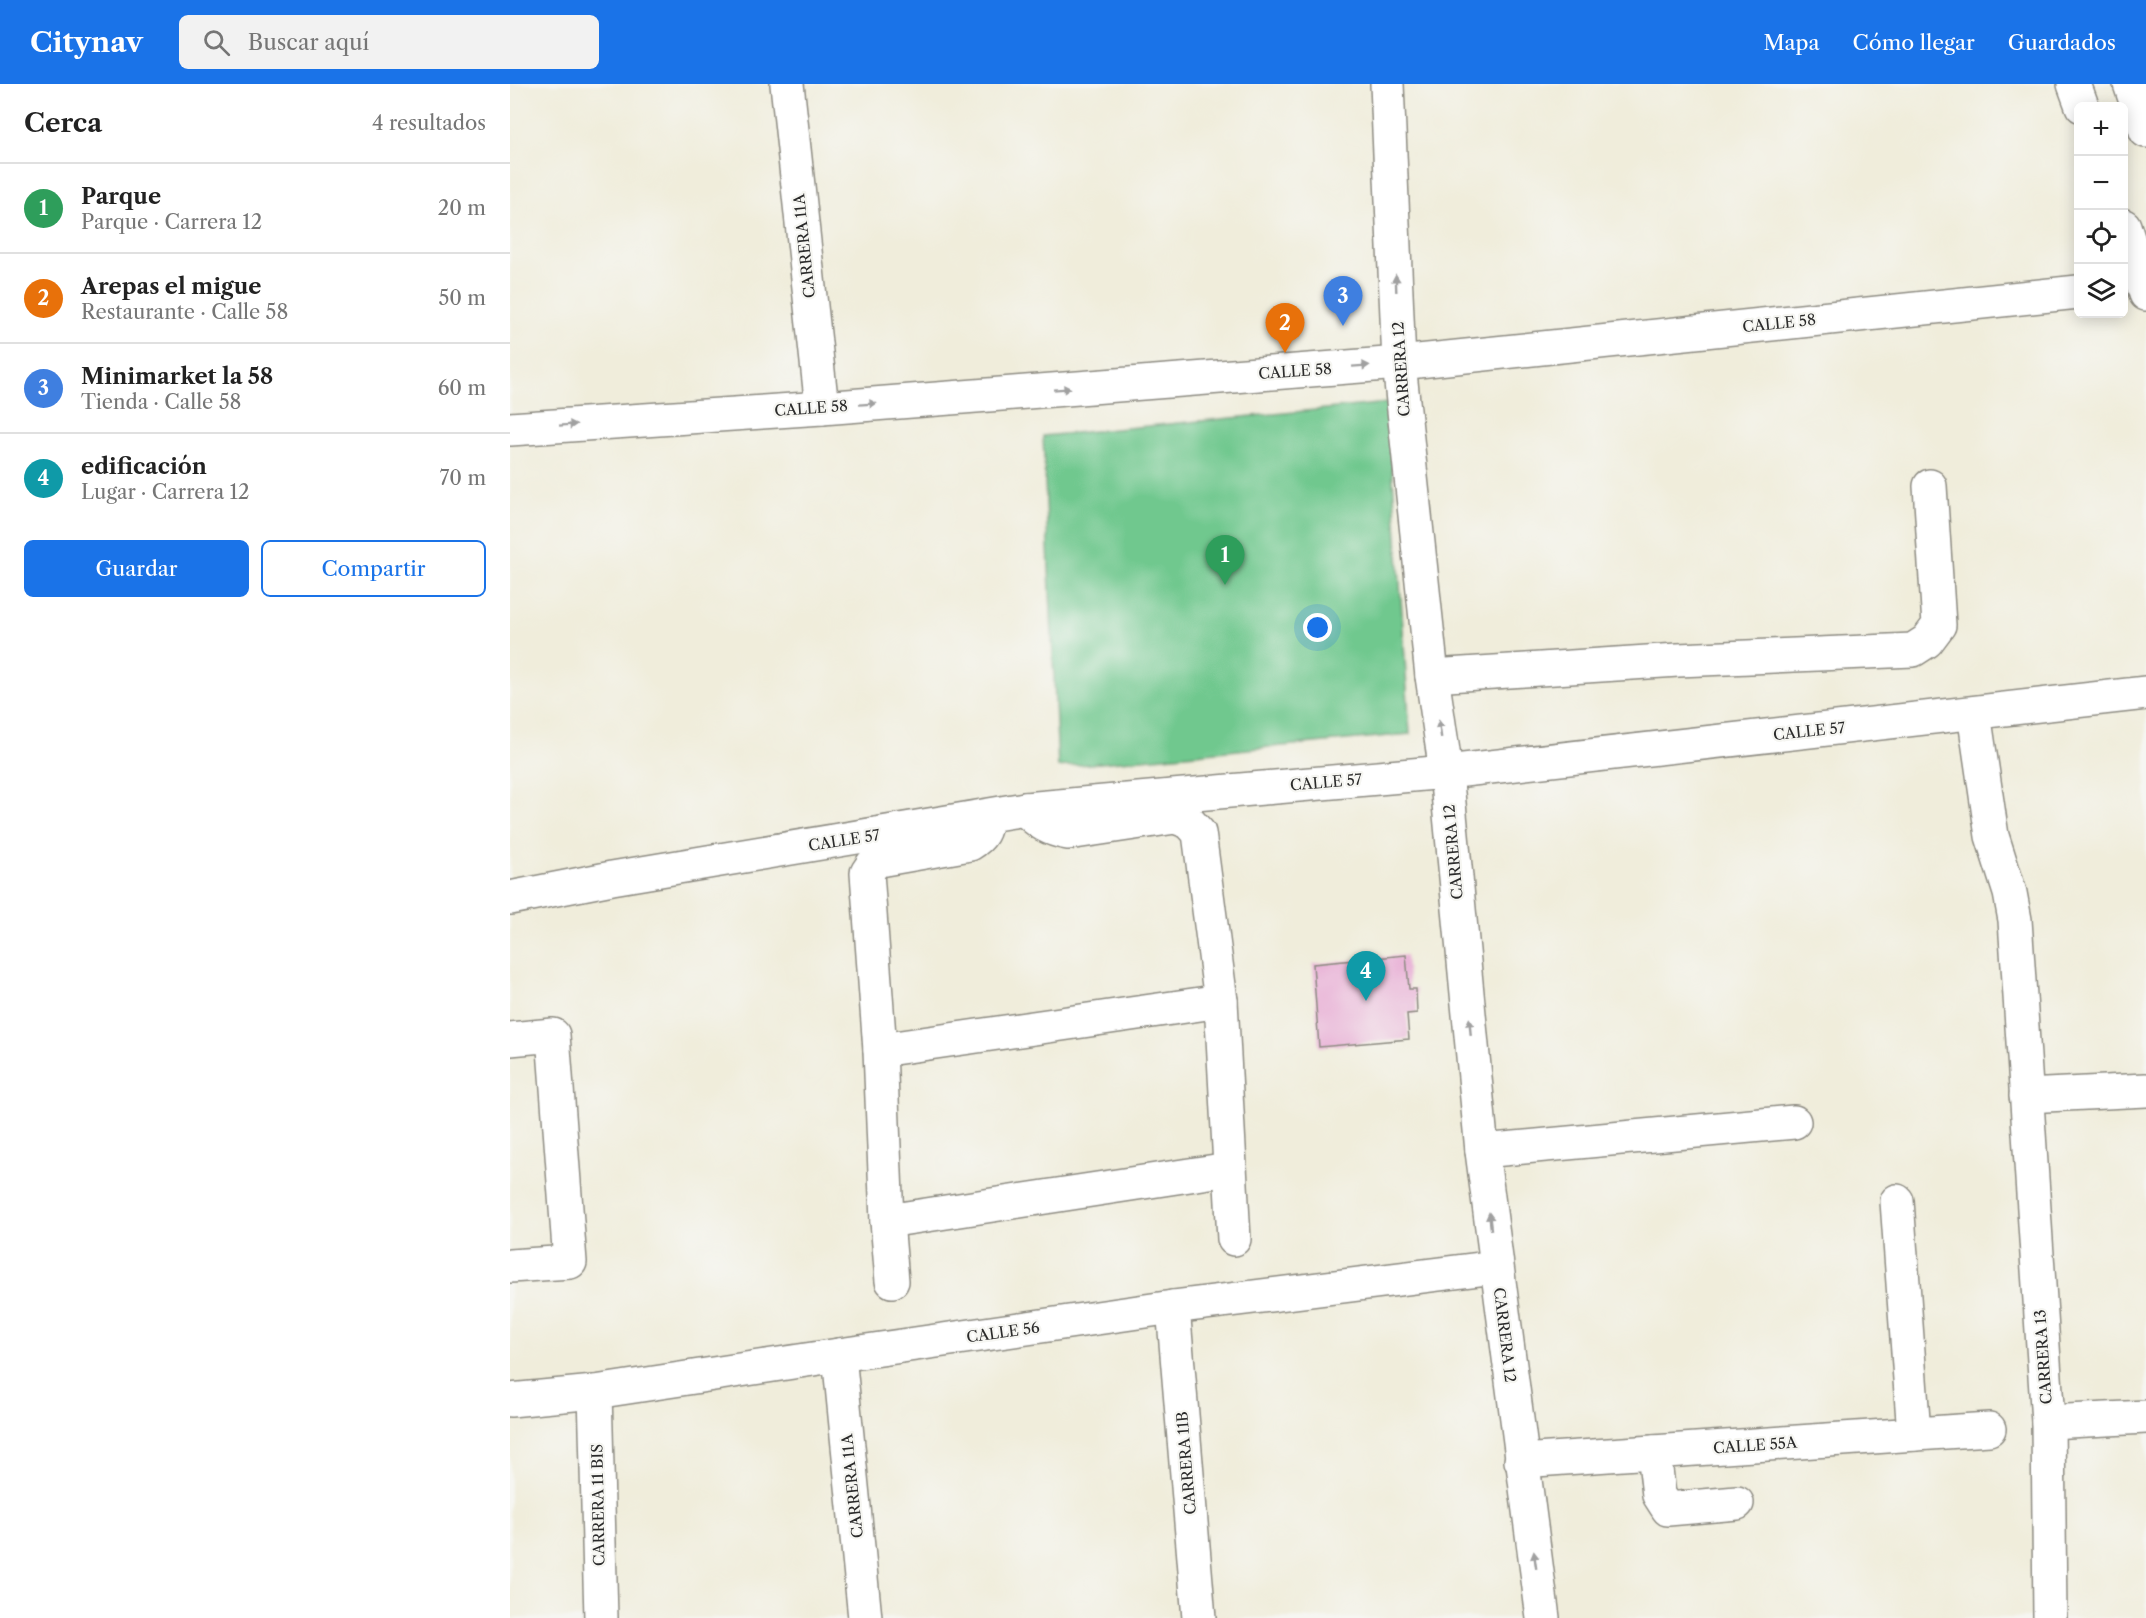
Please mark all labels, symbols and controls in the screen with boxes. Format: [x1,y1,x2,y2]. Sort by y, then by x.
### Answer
search box [179,15,599,69]
text: Citynav [30,25,143,59]
icon: search [200,26,233,59]
text: Buscar aquí [248,29,369,56]
text: Mapa [1763,30,1820,55]
text: Cómo llegar [1853,30,1975,55]
text: Guardados [2008,30,2116,55]
map controls [2074,102,2128,318]
button: + [2074,102,2128,156]
text: Cerca [24,107,102,139]
text: 4 resultados [372,111,486,135]
button: − [2074,156,2128,210]
text: Parque [81,183,161,210]
street label: CARRERA 11A [789,192,819,299]
text: 1 [39,196,48,220]
text: 20 m [438,196,486,220]
text: Parque · Carrera 12 [81,210,262,234]
button: locate [2074,210,2128,264]
button: layers [2074,264,2128,318]
text: Arepas el migue [81,273,262,300]
one-way arrow [1391,274,1400,293]
pin: 3 [1324,276,1362,326]
text: 2 [38,286,49,310]
text: 50 m [439,286,486,310]
text: Restaurante · Calle 58 [81,300,288,324]
pin: 2 [1266,304,1304,353]
street label: CALLE 58 [1741,310,1817,336]
street label: CARRERA 12 [1388,321,1414,417]
street label: CALLE 58 [1258,359,1333,383]
one-way arrow [1352,361,1371,370]
text: Minimarket la 58 [81,363,273,390]
text: 3 [38,376,49,400]
text: 60 m [438,376,486,400]
one-way arrow [1053,384,1072,394]
text: Tienda · Calle 58 [81,390,241,414]
street label: CALLE 58 [774,396,849,420]
one-way arrow [858,399,877,409]
one-way arrow [559,421,578,430]
text: edificación [81,453,207,480]
text: 4 [38,466,49,490]
text: 70 m [440,466,486,490]
text: Lugar · Carrera 12 [81,480,249,504]
pin: 1 [1206,536,1244,585]
button: Guardar [24,540,249,597]
button: Compartir [261,540,486,597]
your location [1303,613,1332,642]
street label: CALLE 57 [1772,718,1847,744]
one-way arrow [1435,719,1444,738]
street label: CALLE 57 [1289,769,1363,795]
street label: CARRERA 12 [1439,804,1467,900]
street label: CALLE 57 [807,825,882,855]
pin: 4 [1346,952,1386,1001]
one-way arrow [1465,1018,1475,1037]
one-way arrow [1485,1211,1495,1230]
street label: CARRERA 12 [1490,1286,1520,1384]
street label: CARRERA 13 [2030,1309,2056,1405]
street label: CALLE 56 [965,1317,1041,1347]
street label: CARRERA 11B [1172,1411,1200,1515]
street label: CARRERA 11A [837,1432,867,1539]
street label: CALLE 55A [1712,1433,1798,1457]
street label: CARRERA 11 BIS [587,1444,609,1566]
one-way arrow [1530,1550,1539,1569]

